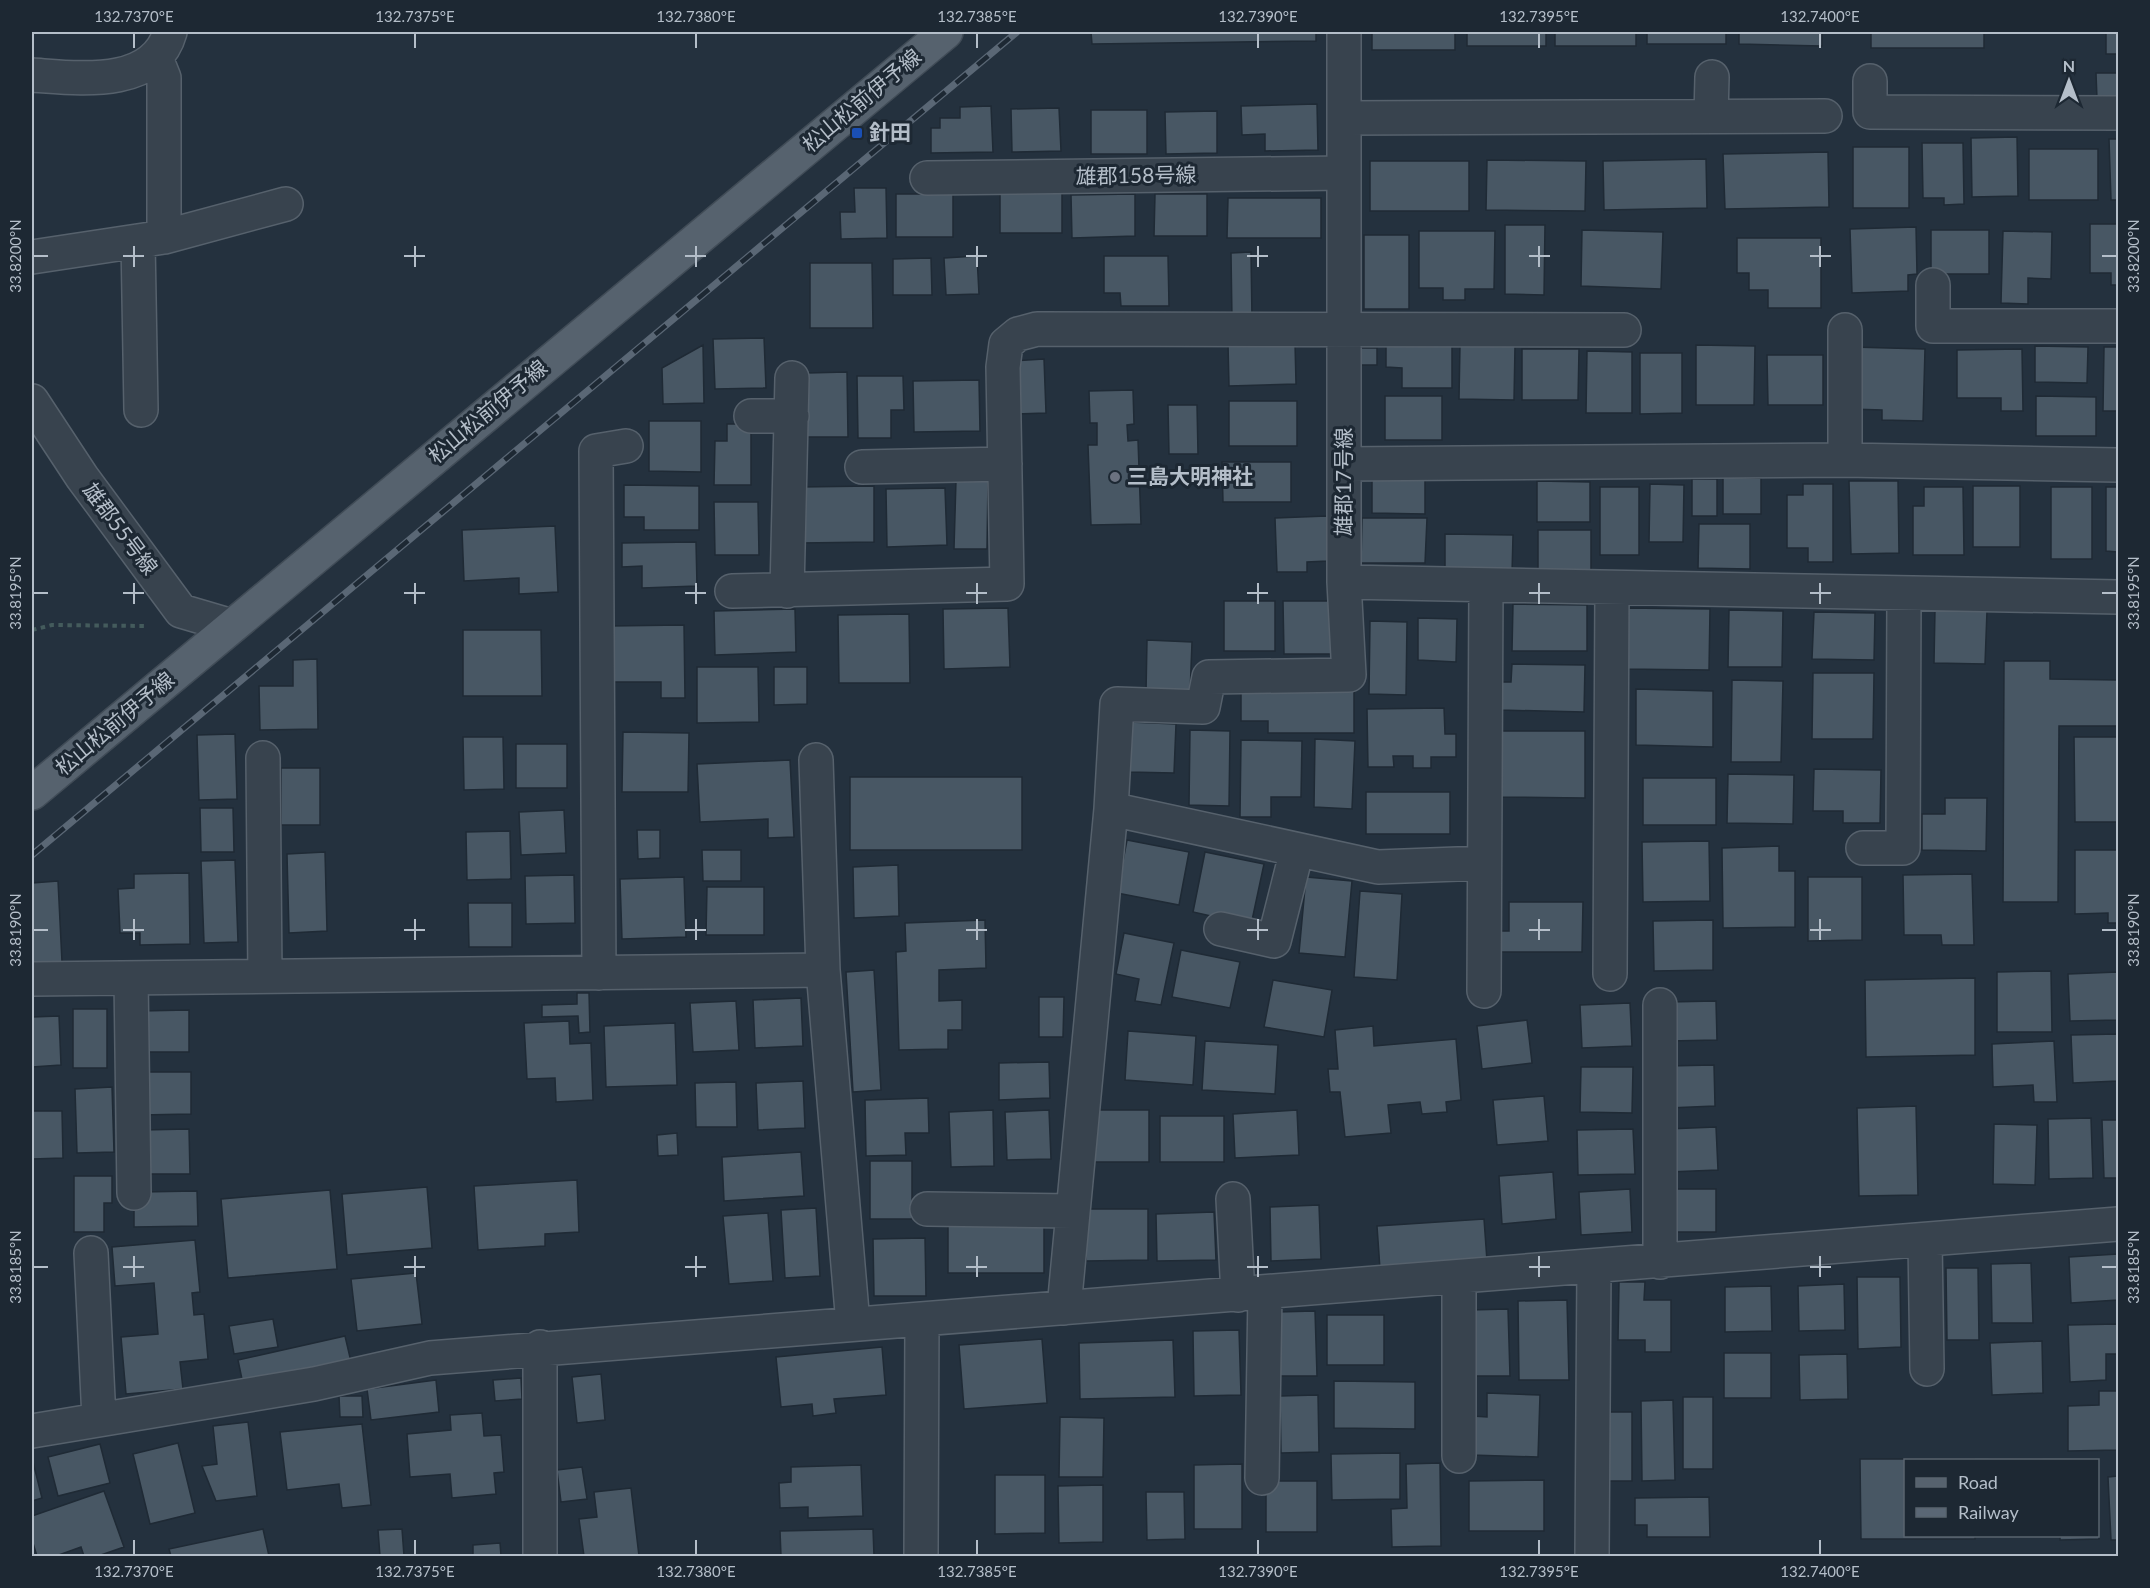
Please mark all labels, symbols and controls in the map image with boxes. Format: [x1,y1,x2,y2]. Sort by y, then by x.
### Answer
text: 132.7370°E [94,7,174,25]
text: 132.7375°E [375,7,455,25]
text: 132.7380°E [656,7,736,25]
text: 132.7385°E [937,7,1017,25]
text: 132.7390°E [1218,7,1298,25]
text: 132.7395°E [1499,7,1579,25]
text: 132.7400°E [1780,7,1860,25]
street label: 松山松前伊予線 [797,43,925,157]
north arrow [2039,51,2099,111]
text: N [2063,56,2075,75]
place label: 針田 [869,119,911,144]
marker: 針田 [850,126,864,140]
street label: 雄郡158号線 [1075,161,1196,188]
text: 33.8200°N [6,219,24,293]
text: 33.8200°N [2124,219,2142,293]
street label: 松山松前伊予線 [423,354,551,468]
street label: 雄郡17号線 [1330,428,1355,536]
place label: 三島大明神社 [1127,463,1253,488]
marker: 三島大明神社 [1108,470,1122,484]
street label: 雄郡55号線 [79,477,164,579]
text: 33.8195°N [6,556,24,630]
text: 33.8195°N [2124,556,2142,630]
street label: 松山松前伊予線 [50,666,178,780]
text: 33.8190°N [6,893,24,967]
text: 33.8190°N [2124,893,2142,967]
text: 33.8185°N [6,1230,24,1304]
text: 33.8185°N [2124,1230,2142,1304]
legend [1904,1459,2099,1537]
text: Road [1958,1471,1998,1493]
text: Railway [1958,1501,2019,1523]
text: 132.7370°E [94,1562,174,1580]
text: 132.7375°E [375,1562,455,1580]
text: 132.7380°E [656,1562,736,1580]
text: 132.7385°E [937,1562,1017,1580]
text: 132.7390°E [1218,1562,1298,1580]
text: 132.7395°E [1499,1562,1579,1580]
text: 132.7400°E [1780,1562,1860,1580]

